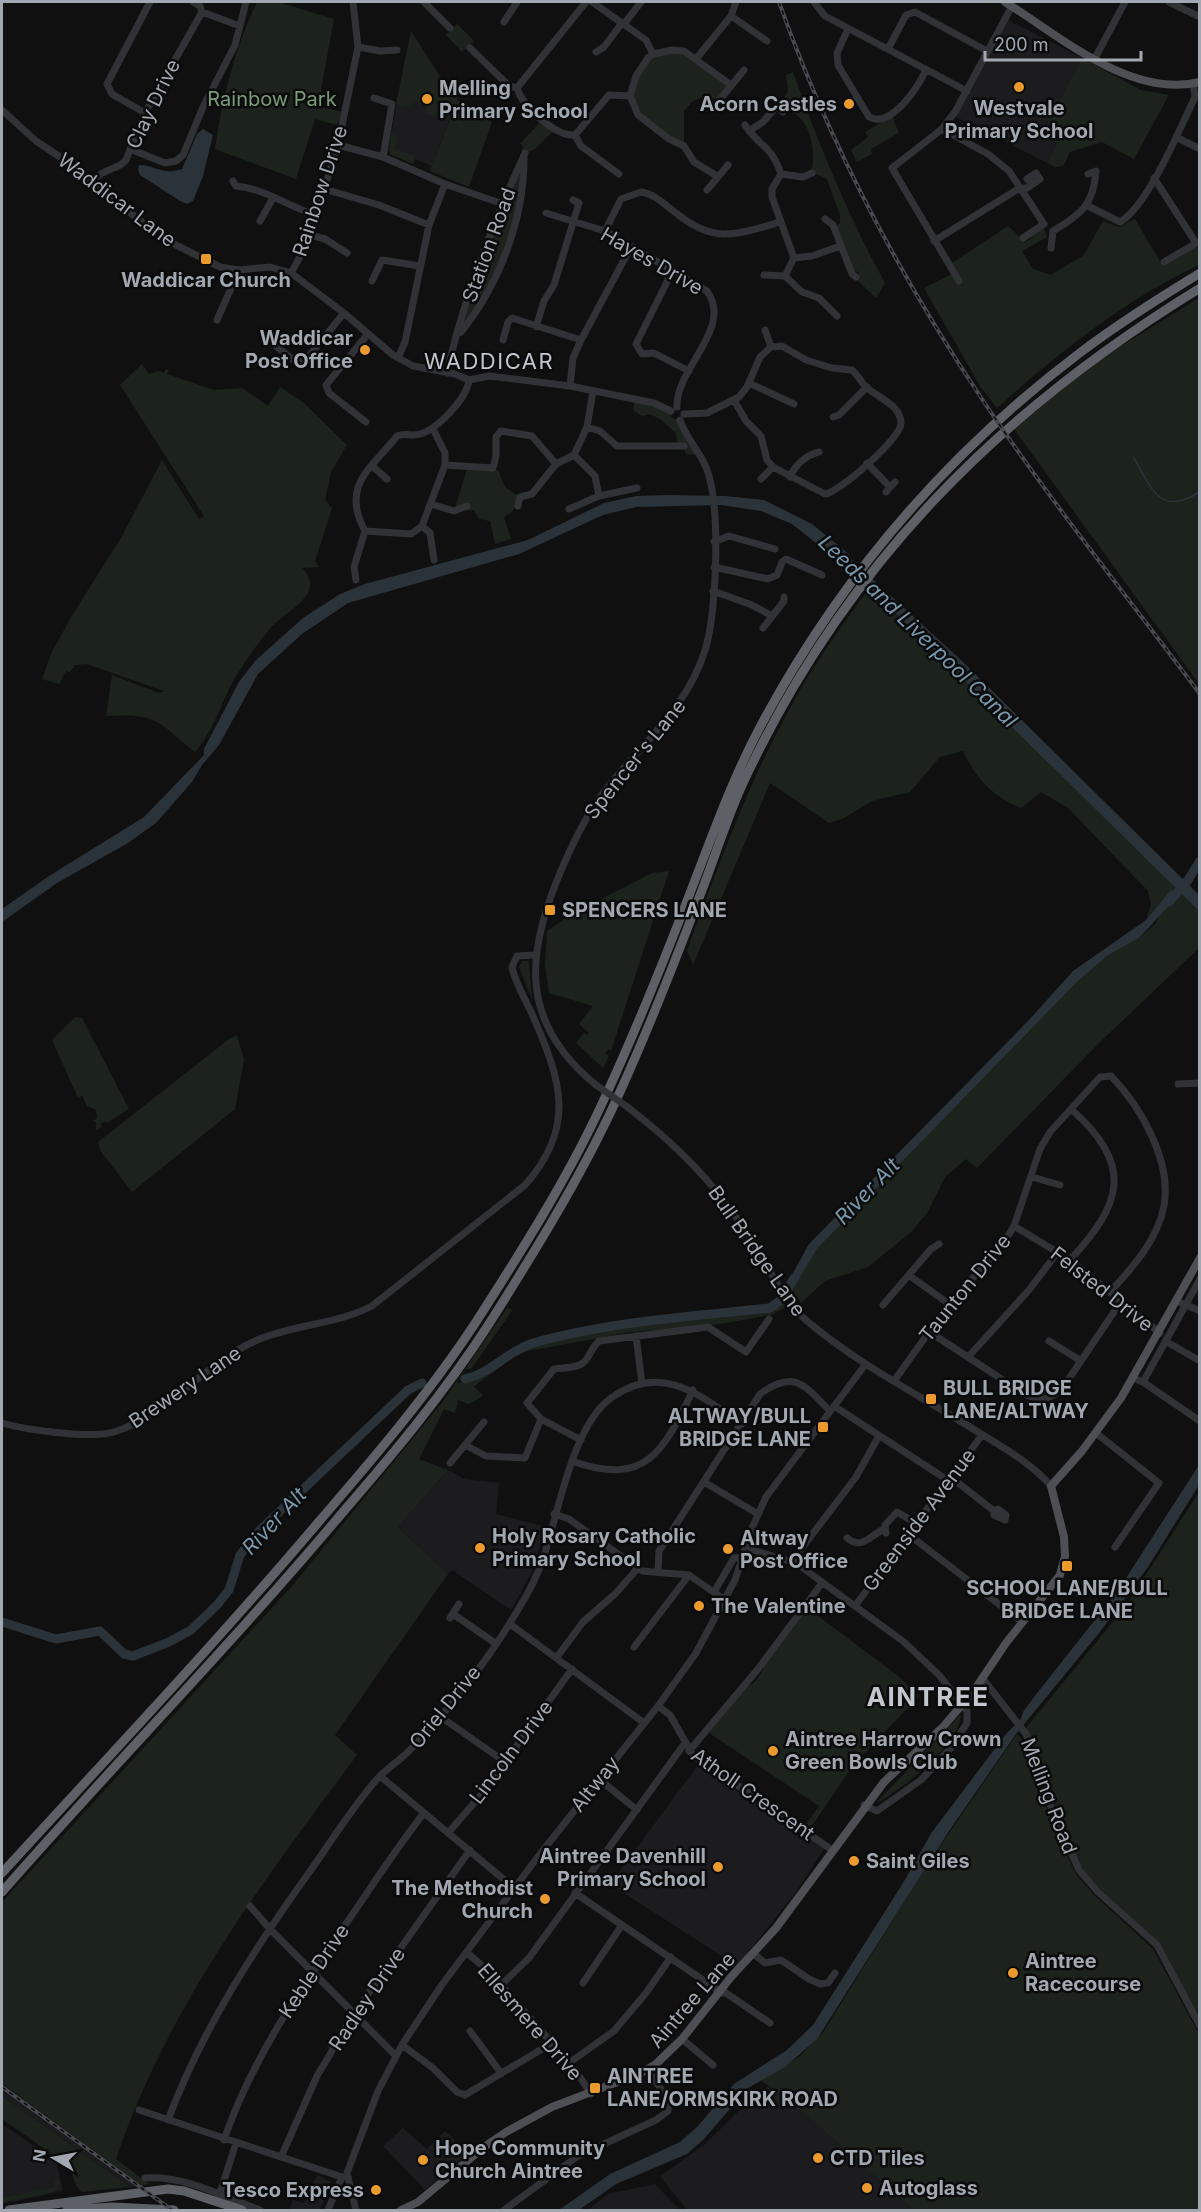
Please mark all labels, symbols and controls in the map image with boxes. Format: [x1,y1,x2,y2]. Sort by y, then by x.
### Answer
scale bar [985,24,1141,62]
text: 200 m [994,34,1049,55]
street label: Clay Drive [121,55,185,153]
place label: Melling Primary School [439,76,588,123]
marker: Westvale Primary School [1012,80,1026,94]
park label: Rainbow Park [207,87,337,111]
marker: Melling Primary School [420,92,434,106]
place label: Acorn Castles [700,92,837,116]
place label: Westvale Primary School [944,96,1094,143]
marker: Acorn Castles [842,97,856,111]
street label: Rainbow Drive [288,123,352,259]
street label: Waddicar Lane [53,148,181,252]
street label: Station Road [457,185,521,305]
street label: Hayes Drive [597,222,707,300]
marker: Waddicar Church [199,252,213,266]
place label: Waddicar Church [121,268,291,292]
place label: Waddicar Post Office [245,326,353,373]
marker: Waddicar Post Office [358,343,372,357]
district label: WADDICAR [424,348,554,374]
water label: Leeds and Liverpool Canal [814,529,1023,733]
street label: Spencer's Lane [579,694,691,824]
place label: SPENCERS LANE [562,898,727,922]
marker: SPENCERS LANE [543,903,557,917]
water label: River Alt [829,1152,905,1229]
street label: Bull Bridge Lane [703,1181,811,1321]
street label: Taunton Drive [914,1229,1016,1347]
street label: Felsted Drive [1046,1241,1158,1337]
street label: Brewery Lane [124,1341,246,1433]
place label: BULL BRIDGE LANE/ALTWAY [943,1376,1089,1423]
marker: BULL BRIDGE LANE/ALTWAY [924,1392,938,1406]
place label: ALTWAY/BULL BRIDGE LANE [668,1404,811,1451]
marker: ALTWAY/BULL BRIDGE LANE [816,1420,830,1434]
street label: Greenside Avenue [858,1444,980,1596]
water label: River Alt [237,1481,312,1560]
place label: Holy Rosary Catholic Primary School [492,1524,696,1571]
place label: Altway Post Office [740,1526,848,1573]
marker: Holy Rosary Catholic Primary School [473,1541,487,1555]
marker: Altway Post Office [721,1542,735,1556]
marker: SCHOOL LANE/BULL BRIDGE LANE [1060,1559,1074,1573]
place label: SCHOOL LANE/BULL BRIDGE LANE [966,1576,1168,1623]
place label: The Valentine [711,1594,846,1618]
marker: The Valentine [692,1599,706,1613]
street label: Oriel Drive [404,1661,486,1753]
district label: AINTREE [866,1681,990,1712]
street label: Lincoln Drive [464,1696,558,1808]
place label: Aintree Harrow Crown Green Bowls Club [785,1727,1002,1774]
street label: Melling Road [1016,1735,1082,1857]
street label: Atholl Crescent [687,1743,819,1846]
marker: Aintree Harrow Crown Green Bowls Club [766,1744,780,1758]
street label: Altway [565,1751,625,1817]
place label: Aintree Davenhill Primary School [539,1844,706,1891]
place label: Saint Giles [866,1849,970,1873]
marker: Saint Giles [847,1854,861,1868]
marker: Aintree Davenhill Primary School [711,1860,725,1874]
place label: The Methodist Church [391,1876,533,1923]
marker: The Methodist Church [538,1892,552,1906]
street label: Keble Drive [274,1919,354,2023]
street label: Radley Drive [324,1943,410,2055]
street label: Aintree Lane [644,1947,740,2053]
place label: Aintree Racecourse [1025,1949,1141,1996]
street label: Ellesmere Drive [473,1959,587,2085]
marker: Aintree Racecourse [1006,1966,1020,1980]
place label: AINTREE LANE/ORMSKIRK ROAD [607,2064,838,2111]
marker: AINTREE LANE/ORMSKIRK ROAD [588,2081,602,2095]
north arrow [24,2128,84,2188]
place label: Hope Community Church Aintree [435,2136,605,2183]
place label: CTD Tiles [830,2146,925,2170]
text: N [28,2148,50,2163]
marker: CTD Tiles [811,2151,825,2165]
marker: Hope Community Church Aintree [416,2153,430,2167]
place label: Autoglass [879,2176,978,2200]
place label: Tesco Express [222,2178,364,2202]
marker: Autoglass [860,2181,874,2195]
marker: Tesco Express [369,2183,383,2197]

